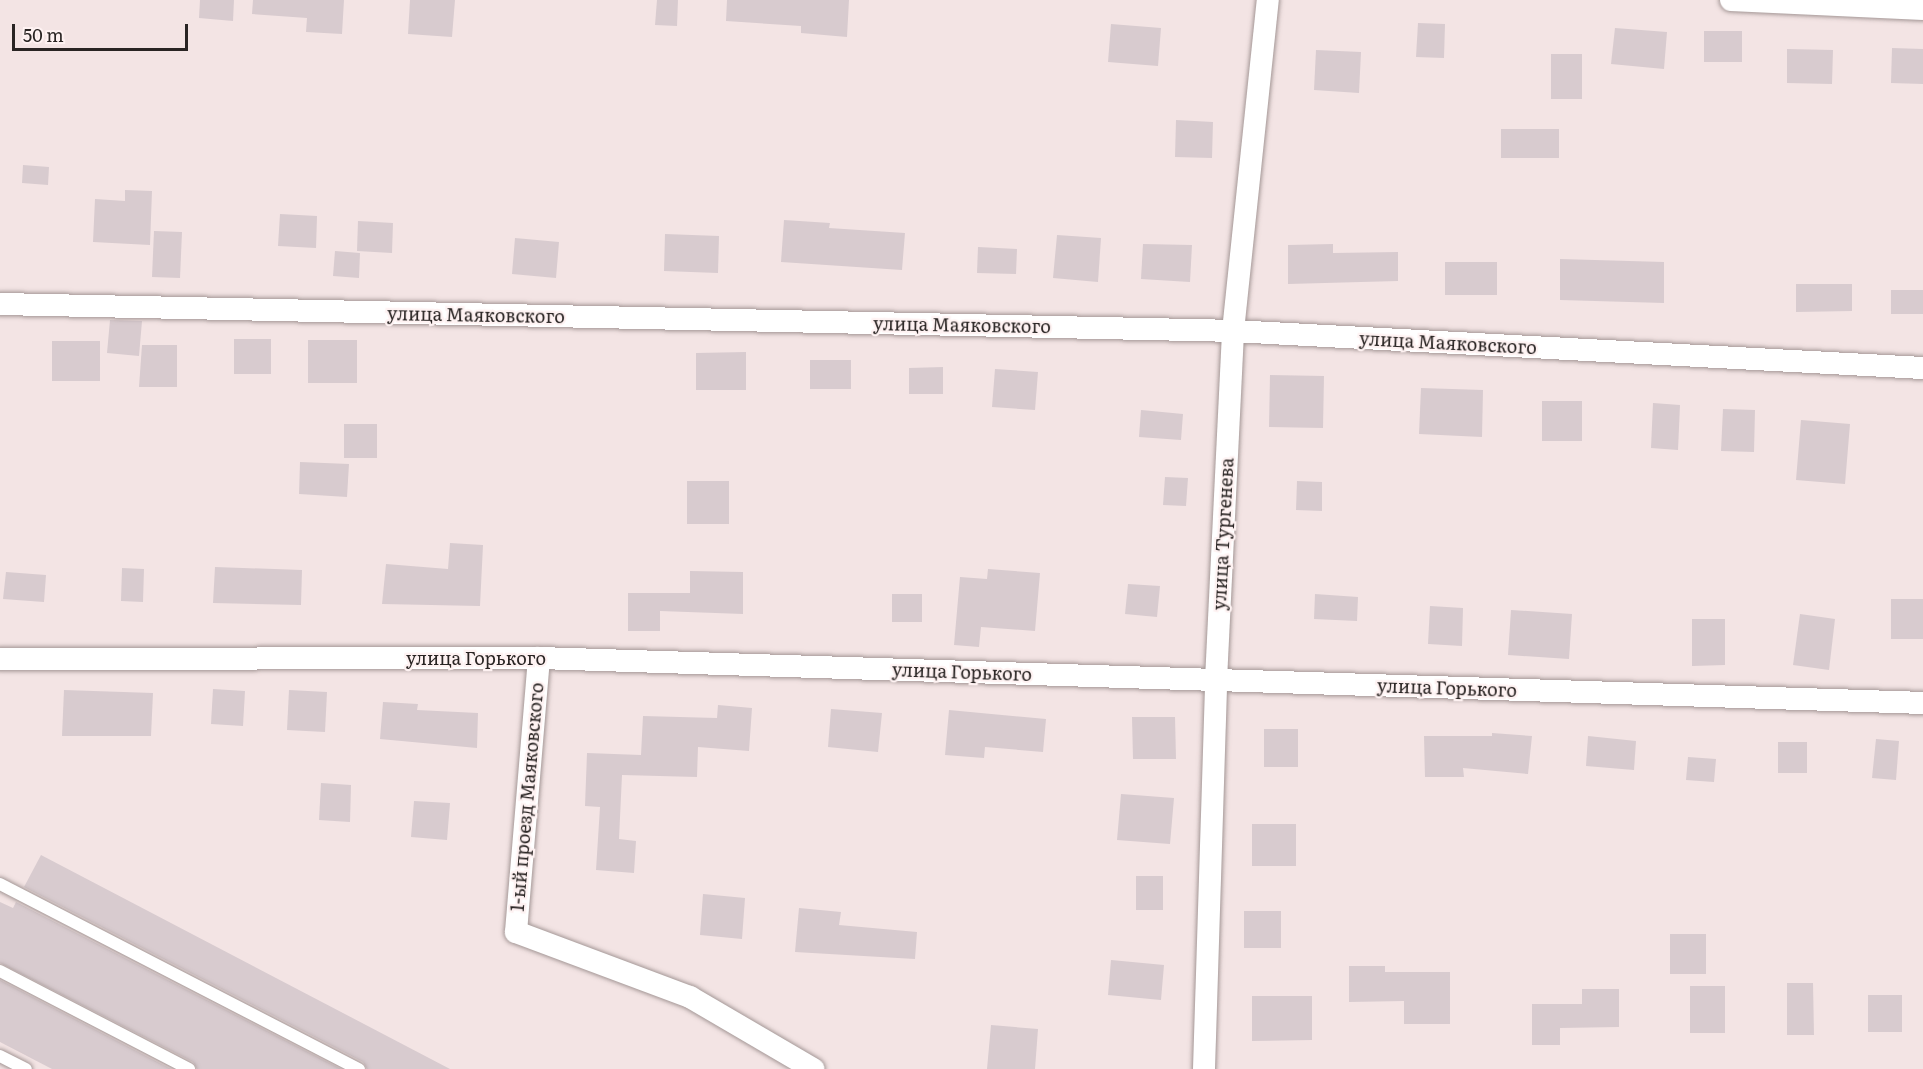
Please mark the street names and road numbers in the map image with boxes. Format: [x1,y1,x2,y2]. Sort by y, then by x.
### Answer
street label: улица Маяковского [387,303,565,327]
street label: улица Маяковского [873,313,1051,337]
street label: улица Маяковского [1359,328,1537,358]
street label: улица Тургенева [1208,457,1238,611]
street label: улица Горького [406,647,546,669]
street label: улица Горького [892,659,1032,685]
street label: улица Горького [1377,675,1517,701]
street label: 1-ый проезд Маяковского [506,682,548,912]

